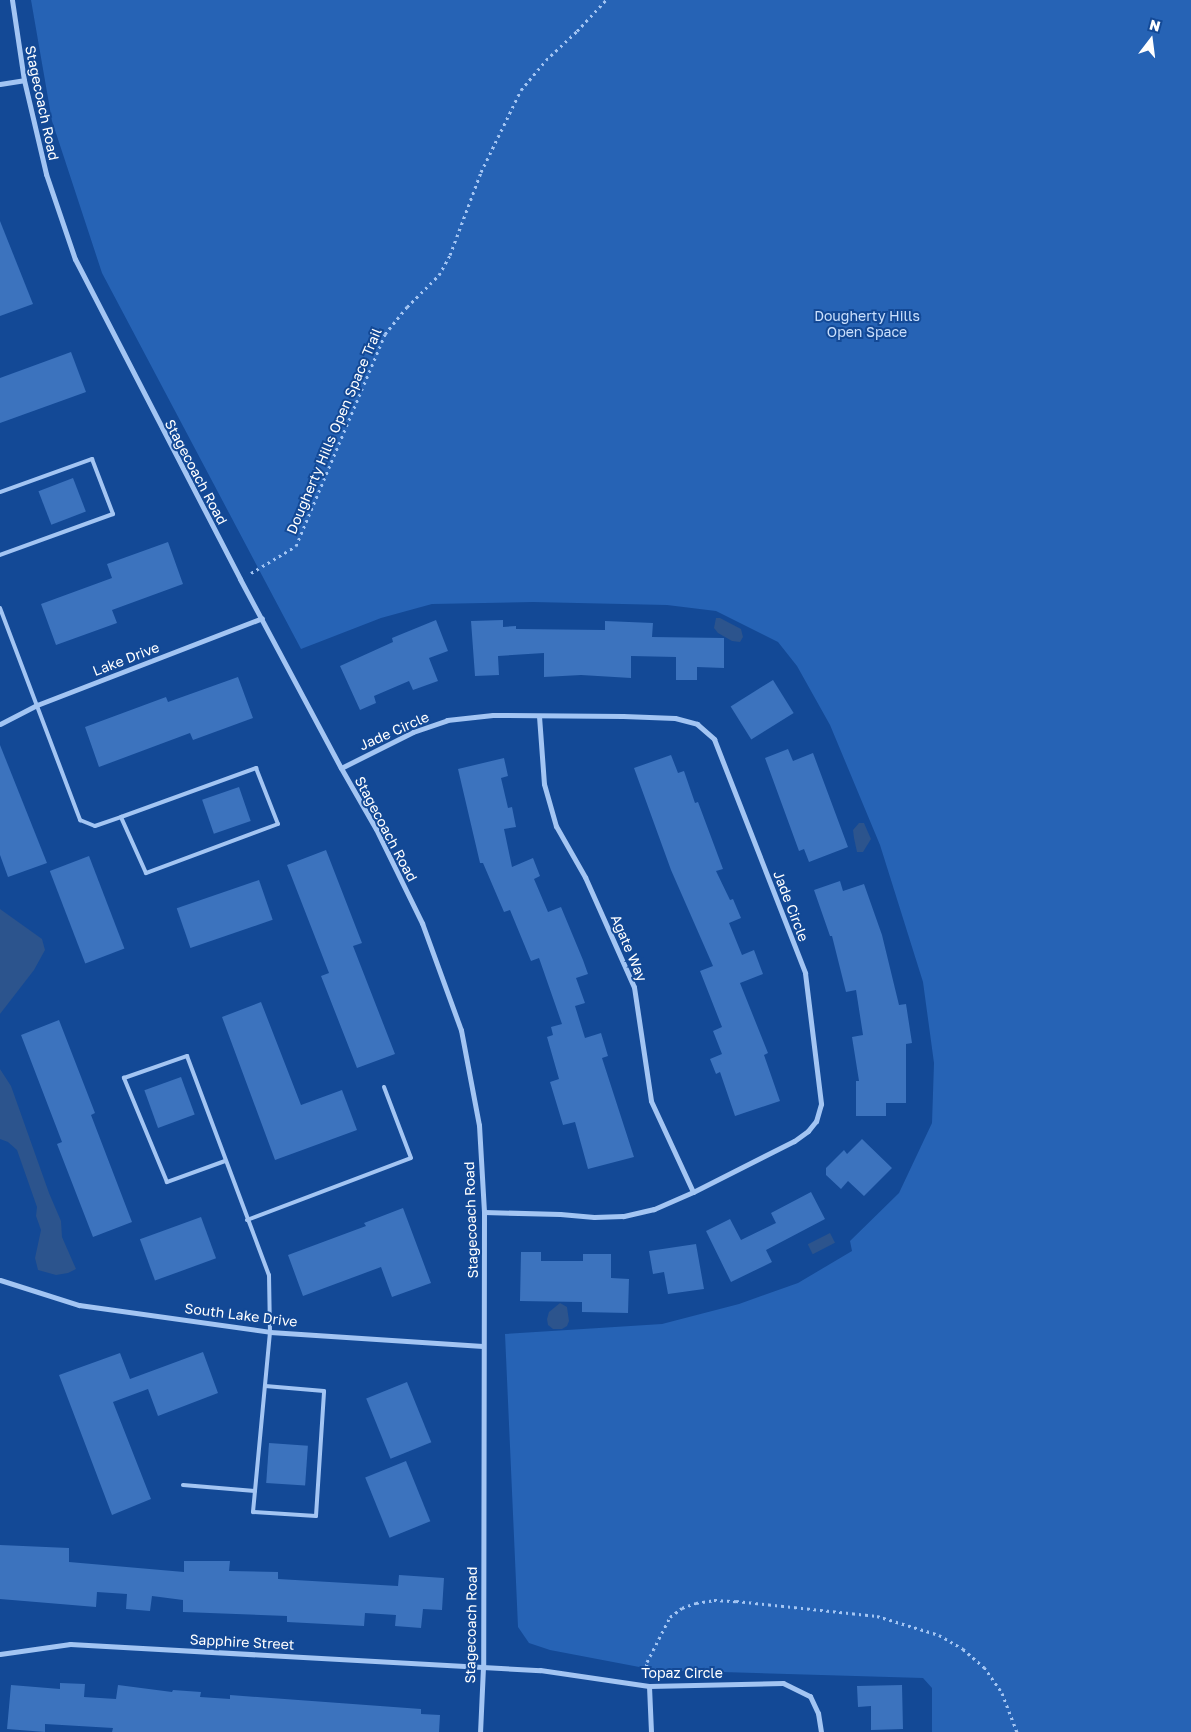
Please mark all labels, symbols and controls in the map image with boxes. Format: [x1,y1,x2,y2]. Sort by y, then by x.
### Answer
north arrow [1126,15,1176,65]
text: N [1148,15,1162,35]
street label: Stagecoach Road [22,44,62,162]
park label: Dougherty Hills Open Space [814,308,920,341]
street label: Dougherty Hills Open Space Trail [283,326,385,536]
street label: Stagecoach Road [161,416,231,528]
street label: Lake Drive [90,639,162,679]
street label: Jade Circle [357,708,431,754]
street label: Stagecoach Road [351,773,421,885]
street label: Jade Circle [770,868,812,944]
street label: Agate Way [607,912,651,984]
street label: Stagecoach Road [461,1161,481,1279]
street label: South Lake Drive [184,1300,298,1330]
street label: Stagecoach Road [462,1566,480,1684]
street label: Sapphire Street [189,1631,295,1653]
street label: Topaz Circle [641,1665,723,1681]

